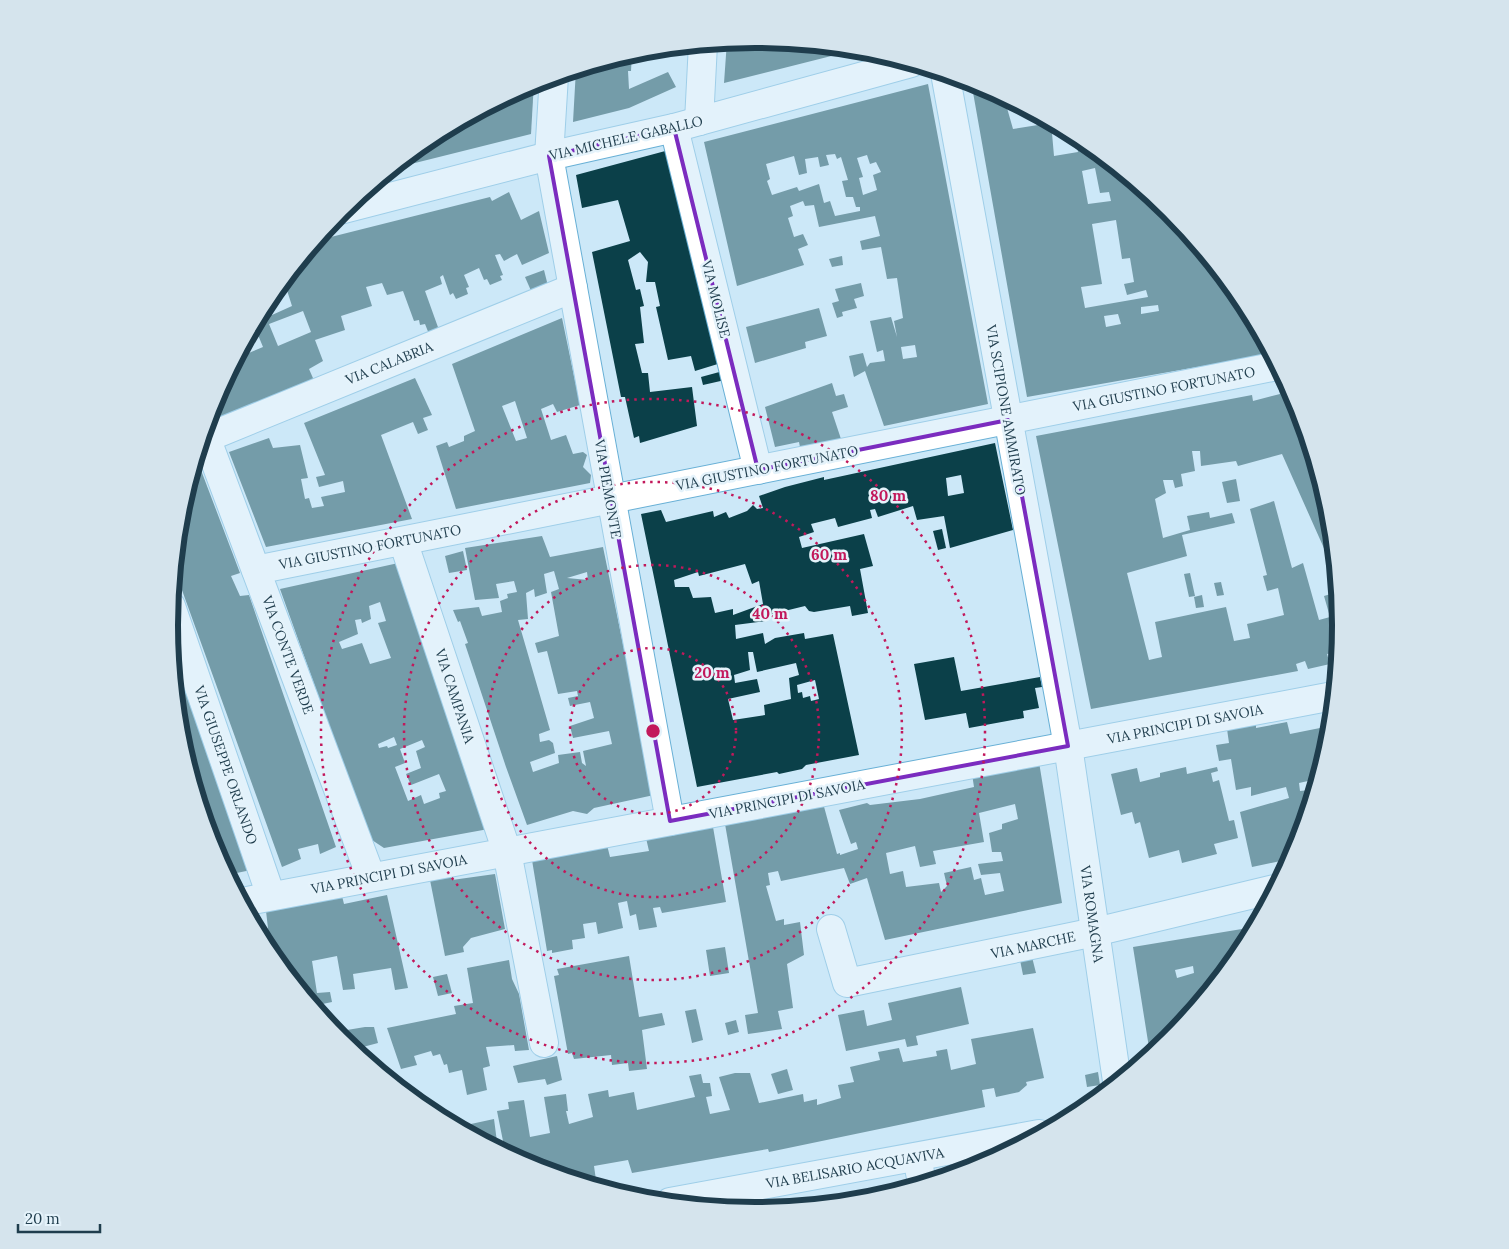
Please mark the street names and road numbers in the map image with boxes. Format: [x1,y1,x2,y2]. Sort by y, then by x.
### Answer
street label: VIA MICHELE GABALLO [546,112,705,165]
street label: VIA MOLISE [697,257,734,340]
street label: VIA SCIPIONE AMMIRATO [982,322,1030,497]
street label: VIA CALABRIA [342,337,436,389]
street label: VIA GIUSTINO FORTUNATO [1070,363,1257,416]
street label: VIA PIEMONTE [590,437,626,540]
street label: VIA GIUSTINO FORTUNATO [673,442,860,495]
street label: VIA GIUSTINO FORTUNATO [276,521,463,574]
street label: VIA CONTE VERDE [258,592,318,717]
street label: VIA CAMPANIA [431,645,479,746]
street label: VIA GIUSEPPE ORLANDO [190,682,262,847]
street label: VIA PRINCIPI DI SAVOIA [1105,700,1265,748]
street label: VIA PRINCIPI DI SAVOIA [707,775,867,823]
street label: VIA PRINCIPI DI SAVOIA [309,850,469,898]
street label: VIA ROMAGNA [1076,863,1108,964]
street label: VIA MARCHE [988,927,1077,963]
street label: VIA BELISARIO ACQUAVIVA [764,1143,946,1193]

